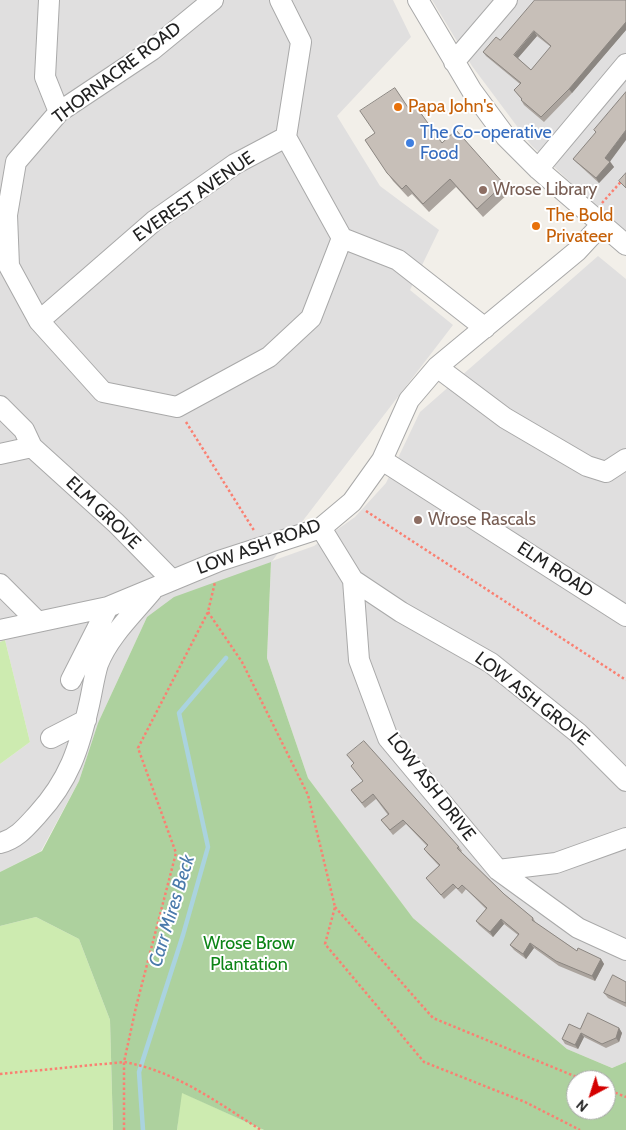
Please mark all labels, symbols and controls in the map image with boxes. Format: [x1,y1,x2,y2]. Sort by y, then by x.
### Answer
street label: THORNACRE ROAD [49,18,185,128]
place label: Papa John's [408,96,493,118]
marker: Papa John's [392,101,404,113]
place label: The Co-operative Food [420,122,552,164]
marker: The Co-operative Food [404,137,416,149]
street label: EVEREST AVENUE [129,147,259,247]
place label: Wrose Library [493,179,597,201]
marker: Wrose Library [477,184,489,196]
place label: The Bold Privateer [546,205,613,248]
marker: The Bold Privateer [530,220,542,232]
street label: ELM GROVE [61,472,145,554]
place label: Wrose Rascals [428,509,536,531]
marker: Wrose Rascals [412,514,424,526]
street label: LOW ASH ROAD [194,515,324,579]
street label: ELM ROAD [513,537,597,603]
street label: LOW ASH GROVE [470,648,594,750]
street label: LOW ASH DRIVE [382,729,480,845]
water label: Carr Mires Beck [144,852,200,970]
park label: Wrose Brow Plantation [203,933,295,976]
north arrow [566,1070,616,1120]
text: N [572,1096,592,1116]

